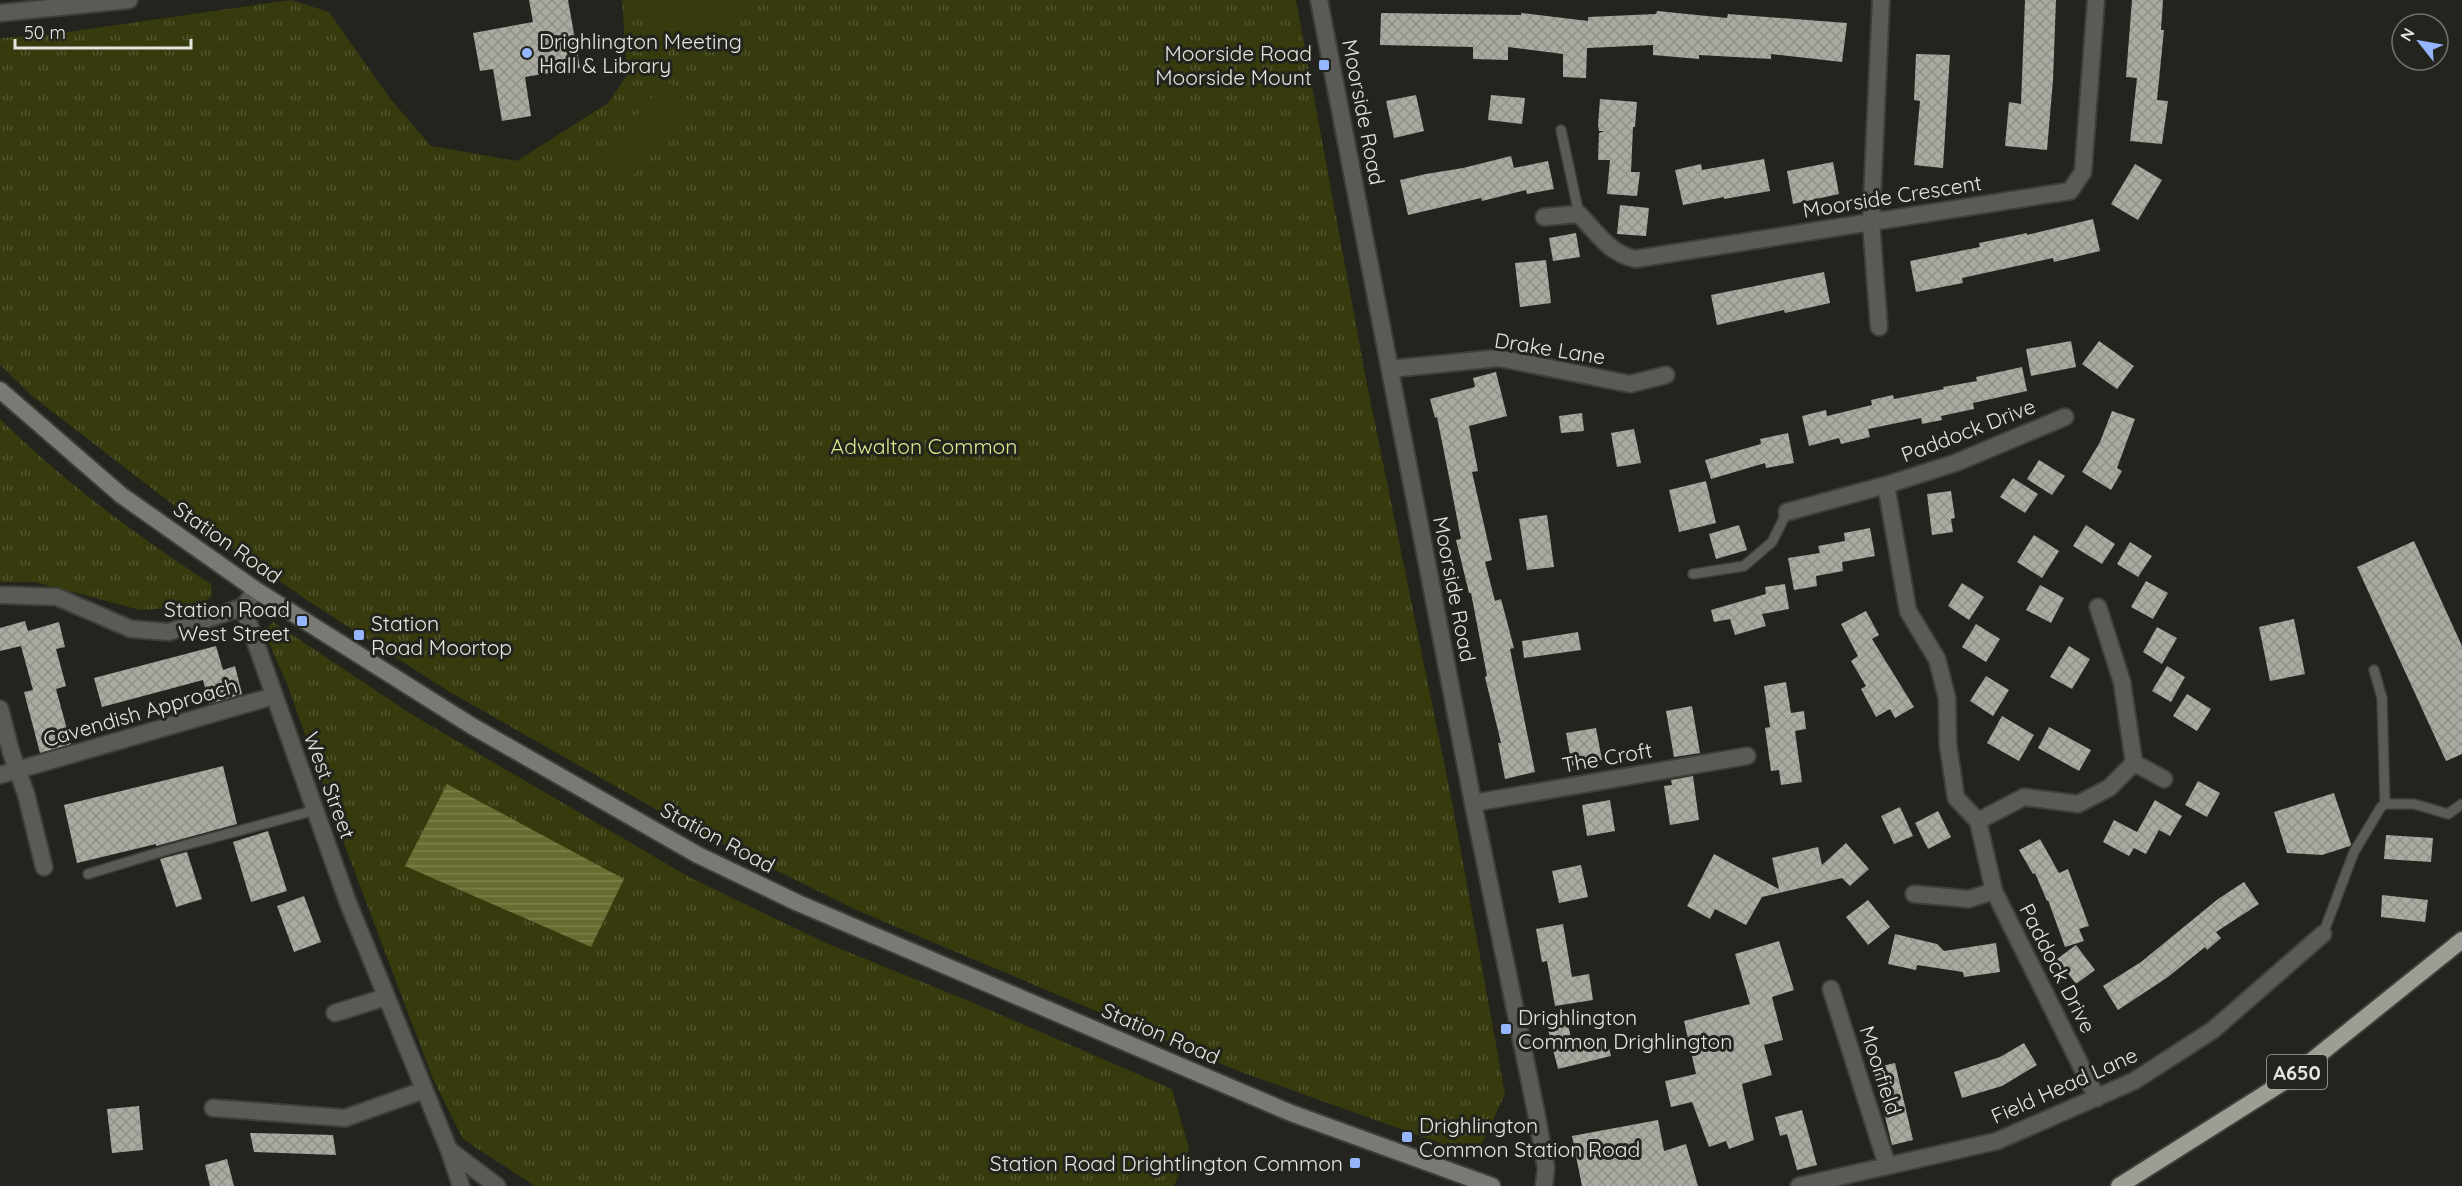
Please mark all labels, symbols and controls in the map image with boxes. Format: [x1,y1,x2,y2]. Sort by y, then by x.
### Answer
scale bar [15,12,190,50]
north arrow [2390,12,2450,72]
text: 50 m [24,21,66,44]
text: N [2396,24,2419,44]
place label: Drighlington Meeting Hall & Library [539,28,742,78]
street label: Moorside Road [1337,37,1391,187]
place label: Moorside Road Moorside Mount [1155,40,1312,90]
marker: Drighlington Meeting Hall & Library [520,46,534,60]
marker: Moorside Road Moorside Mount [1317,58,1331,72]
street label: Moorside Crescent [1801,169,1983,223]
street label: Drake Lane [1493,326,1607,370]
street label: Paddock Drive [1897,392,2039,468]
park label: Adwalton Common [831,433,1017,459]
street label: Station Road [169,495,287,589]
street label: Moorside Road [1428,514,1482,664]
place label: Station Road West Street [164,596,290,646]
place label: Station Road Moortop [371,610,512,660]
marker: Station Road West Street [295,614,309,628]
marker: Station Road Moortop [352,628,366,642]
street label: Cavendish Approach [40,672,240,752]
street label: West Street [299,728,361,842]
street label: The Croft [1560,736,1654,778]
street label: Station Road [656,796,780,878]
street label: Paddock Drive [2014,899,2102,1037]
street label: Station Road [1098,996,1224,1070]
place label: Drighlington Common Drighlington [1518,1004,1732,1054]
marker: Drighlington Common Drighlington [1499,1022,1513,1036]
street label: Moorfield [1854,1022,1908,1118]
street label: Field Head Lane [1987,1041,2141,1129]
road number: A650 [2267,1055,2327,1089]
place label: Drighlington Common Station Road [1419,1112,1640,1162]
marker: Drighlington Common Station Road [1400,1130,1414,1144]
place label: Station Road Drightlington Common [990,1150,1343,1176]
marker: Station Road Drightlington Common [1348,1156,1362,1170]

